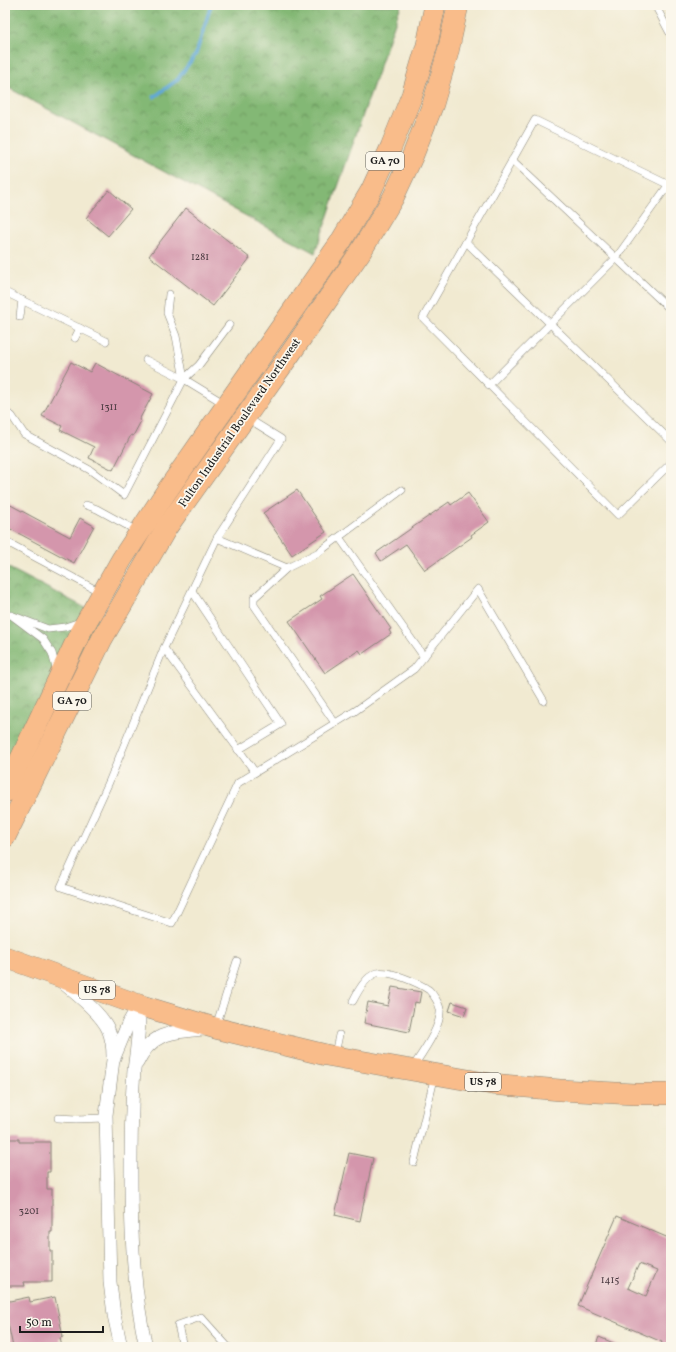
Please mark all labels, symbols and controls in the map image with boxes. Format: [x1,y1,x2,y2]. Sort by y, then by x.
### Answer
road number: GA 70 [366,152,404,170]
house number: 1281 [191,250,209,264]
street label: Fulton Industrial Boulevard Northwest [175,335,305,511]
house number: 1311 [101,400,117,414]
road number: GA 70 [53,692,91,710]
road number: US 78 [79,981,115,999]
road number: US 78 [465,1073,501,1091]
house number: 3201 [19,1204,39,1218]
house number: 1415 [601,1273,619,1287]
scale bar [20,1308,103,1334]
text: 50 m [26,1315,52,1331]

